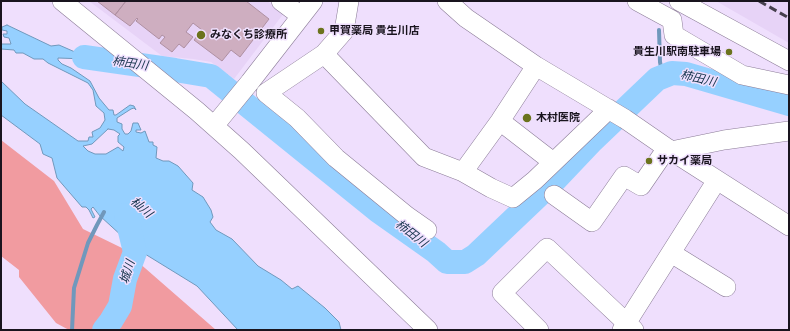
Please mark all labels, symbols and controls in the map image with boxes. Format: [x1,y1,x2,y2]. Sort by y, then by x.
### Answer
place label: 甲賀薬局 貴生川店 [329,24,419,38]
marker: 甲賀薬局 貴生川店 [316,26,326,36]
place label: みなくち診療所 [210,28,287,42]
marker: みなくち診療所 [195,29,207,41]
place label: 貴生川駅南駐車場 [633,45,721,59]
marker: 貴生川駅南駐車場 [724,47,734,57]
water label: 柿田川 [111,54,149,74]
water label: 柿田川 [679,68,717,90]
place label: 木村医院 [536,111,580,125]
marker: 木村医院 [521,112,533,124]
place label: サカイ薬局 [657,154,712,168]
marker: サカイ薬局 [644,156,654,166]
water label: 杣川 [127,195,155,221]
water label: 柿田川 [392,217,430,251]
water label: 城川 [118,258,138,286]

